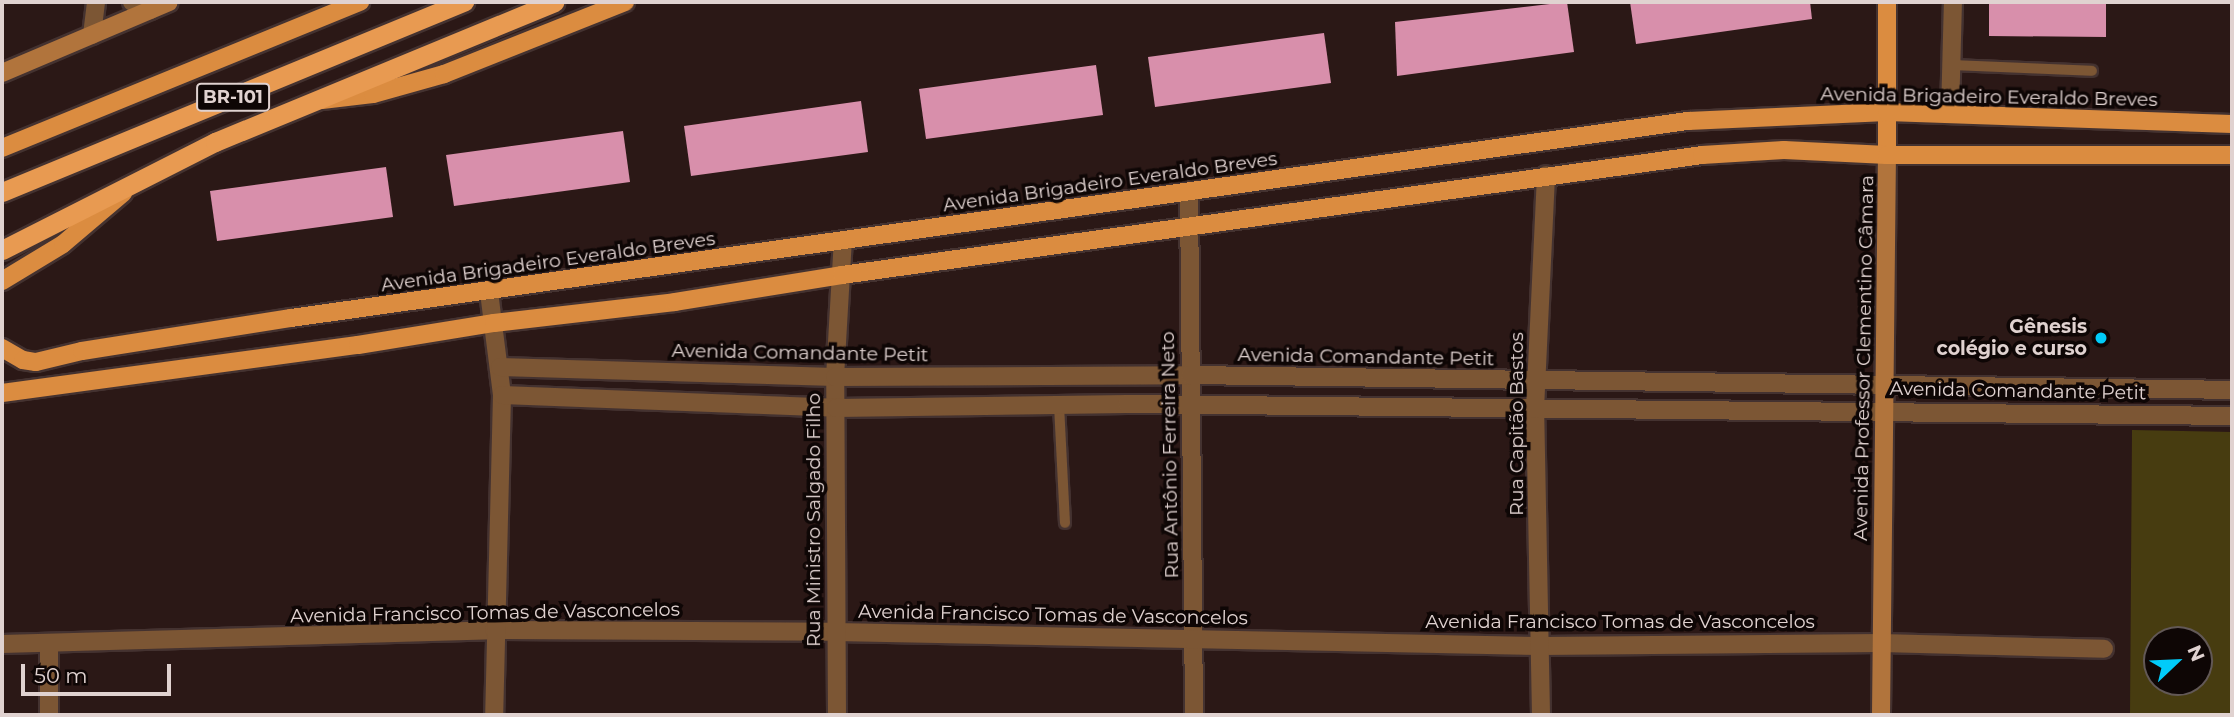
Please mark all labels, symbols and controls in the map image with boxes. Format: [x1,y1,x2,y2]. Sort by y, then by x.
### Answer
road number: BR-101 [194,82,272,112]
street label: Avenida Brigadeiro Everaldo Breves [1820,83,2158,111]
street label: Avenida Brigadeiro Everaldo Breves [941,147,1279,217]
street label: Avenida Professor Clementino Câmara [1849,175,1879,541]
street label: Avenida Brigadeiro Everaldo Breves [379,227,717,297]
place label: Gênesis colégio e curso [1937,316,2087,360]
marker: Gênesis colégio e curso [2093,330,2109,346]
street label: Rua Antônio Ferreira Neto [1156,331,1184,579]
street label: Rua Capitão Bastos [1506,332,1528,516]
street label: Avenida Comandante Petit [671,339,929,367]
street label: Avenida Comandante Petit [1237,343,1495,371]
street label: Avenida Comandante Petit [1889,377,2147,405]
street label: Rua Ministro Salgado Filho [803,393,825,647]
street label: Avenida Francisco Tomas de Vasconcelos [290,598,680,628]
street label: Avenida Francisco Tomas de Vasconcelos [858,600,1248,630]
street label: Avenida Francisco Tomas de Vasconcelos [1425,611,1815,633]
north arrow [2143,626,2213,696]
text: N [2182,642,2210,665]
scale bar [24,650,175,694]
text: 50 m [34,663,88,688]

